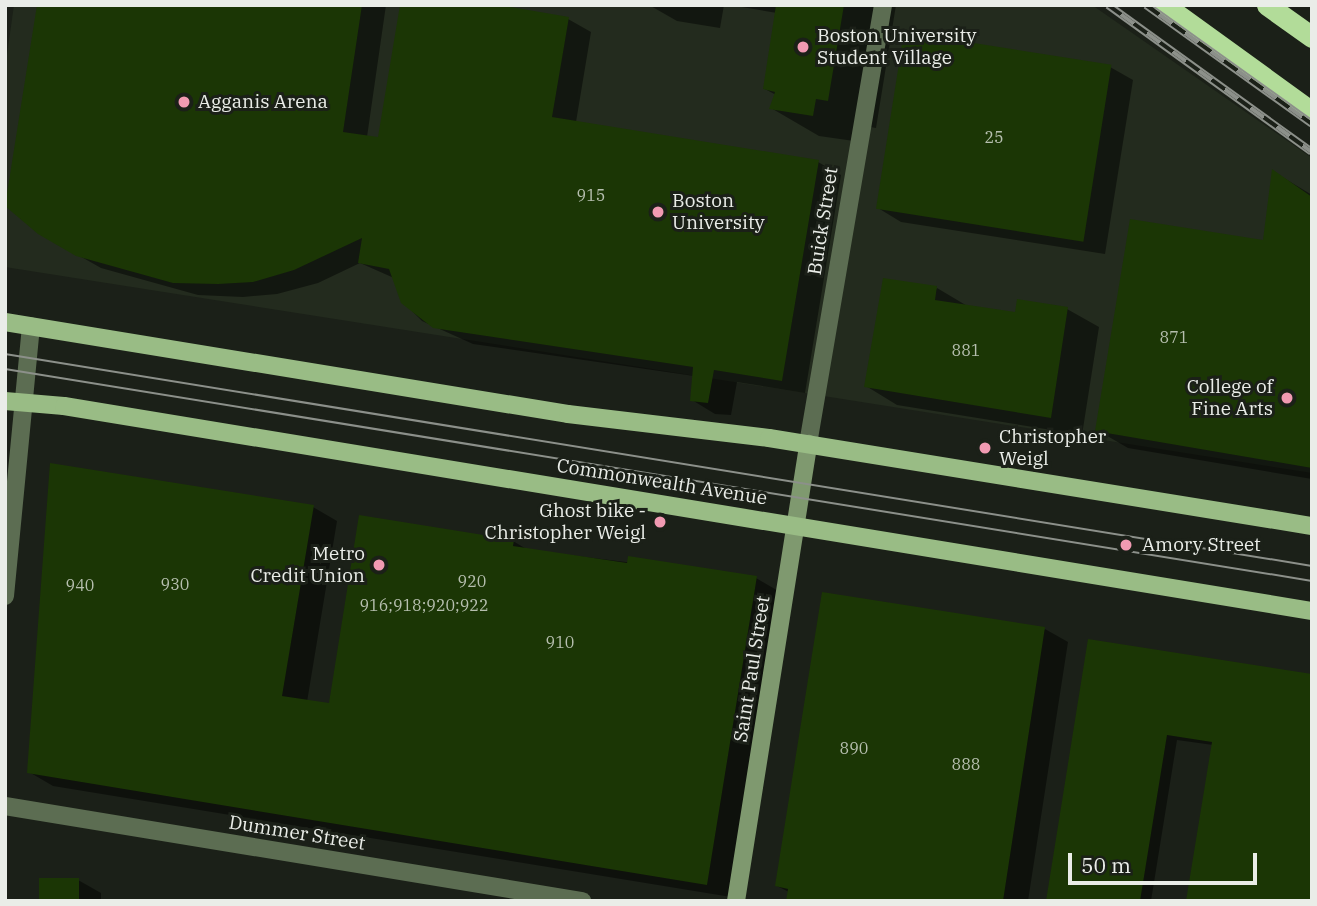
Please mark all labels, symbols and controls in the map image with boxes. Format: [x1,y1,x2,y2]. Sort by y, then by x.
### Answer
place label: Boston University Student Village [817,25,976,69]
marker: Boston University Student Village [795,39,811,55]
place label: Agganis Arena [198,91,328,113]
marker: Agganis Arena [176,94,192,110]
house number: 25 [984,127,1004,147]
street label: Buick Street [803,165,843,277]
house number: 915 [577,185,605,205]
place label: Boston University [672,190,765,234]
marker: Boston University [650,204,666,220]
house number: 871 [1160,327,1188,347]
house number: 881 [952,340,980,360]
place label: College of Fine Arts [1187,376,1273,420]
marker: College of Fine Arts [1279,390,1295,406]
place label: Christopher Weigl [999,426,1106,470]
marker: Christopher Weigl [977,440,993,456]
street label: Commonwealth Avenue [555,454,769,510]
place label: Ghost bike - Christopher Weigl [485,500,646,544]
marker: Ghost bike - Christopher Weigl [652,514,668,530]
place label: Amory Street [1142,534,1261,556]
marker: Amory Street [1116,535,1136,555]
place label: Metro Credit Union [251,543,365,587]
marker: Metro Credit Union [371,557,387,573]
house number: 920 [458,571,486,591]
house number: 930 [161,574,189,594]
house number: 940 [66,575,94,595]
street label: Saint Paul Street [729,594,775,744]
house number: 916;918;920;922 [359,595,489,615]
house number: 910 [546,632,574,652]
house number: 890 [840,738,868,758]
house number: 888 [952,754,980,774]
street label: Dummer Street [227,811,367,855]
scale bar [1072,839,1261,883]
text: 50 m [1081,851,1131,879]

